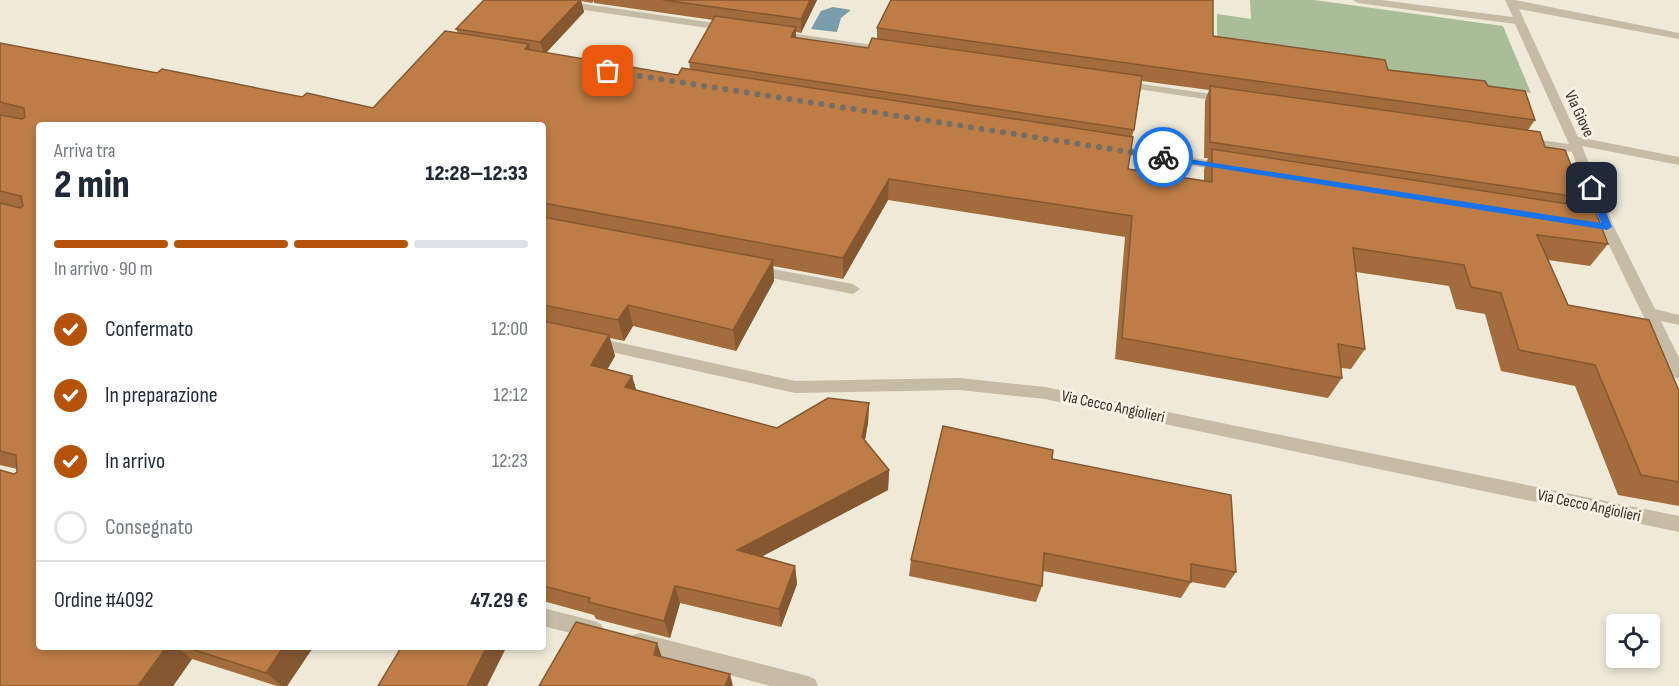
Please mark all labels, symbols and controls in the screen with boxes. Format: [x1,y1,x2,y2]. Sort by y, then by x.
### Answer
pin [582,45,633,96]
icon: bag [591,54,624,87]
street label: Via Giove [1560,88,1598,140]
courier [1133,127,1193,187]
text: Arriva tra [54,139,116,163]
icon: bike [1147,141,1180,174]
text: 12:28–12:33 [425,160,528,187]
text: 2 min [54,162,130,209]
pin [1566,162,1617,213]
icon: home [1575,171,1608,204]
text: In arrivo · 90 m [54,257,153,281]
icon: check [54,313,87,346]
text: Confermato [105,316,193,343]
text: 12:00 [491,317,528,341]
icon: check [54,379,87,412]
text: In preparazione [105,382,218,409]
text: 12:12 [493,383,528,407]
street label: Via Cecco Angiolieri [1060,387,1166,427]
icon: check [54,445,87,478]
text: In arrivo [105,448,165,475]
text: 12:23 [492,449,528,473]
street label: Via Cecco Angiolieri [1536,486,1642,526]
text: Consegnato [105,514,193,541]
text: Ordine #4092 [54,587,154,614]
text: 47.29 € [470,587,528,614]
map controls [1606,614,1660,668]
button: locate [1606,614,1660,668]

